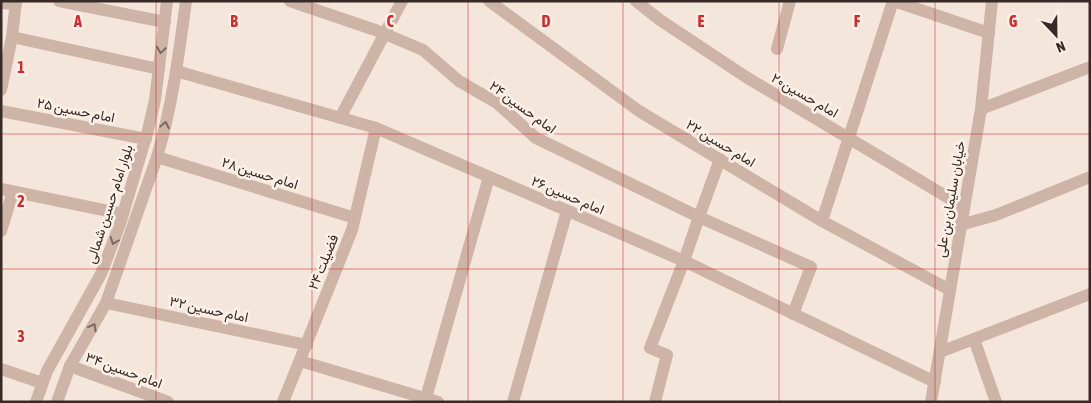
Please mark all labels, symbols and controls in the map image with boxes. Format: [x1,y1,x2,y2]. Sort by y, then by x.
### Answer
north arrow [1031,10,1081,60]
text: A [73,12,82,30]
text: B [230,12,238,30]
text: C [386,12,394,30]
text: D [542,12,551,30]
text: E [698,12,705,30]
text: F [854,12,861,30]
text: G [1009,12,1018,30]
text: N [1054,38,1068,56]
one-way arrow [156,46,167,54]
text: 1 [17,58,25,76]
street label: امام حسین۲۰ [768,69,841,121]
street label: امام حسین ۲۴ [486,77,560,137]
street label: امام حسین ۲۵ [36,95,116,126]
street label: امام حسین ۲۲ [683,116,759,171]
one-way arrow [160,120,170,129]
street label: خیابان سلیمان بن علی [932,140,969,259]
street label: بلوار امام حسین شمالی [82,143,137,266]
street label: امام حسین ۲۸ [220,154,300,193]
street label: امام حسین ۲۶ [529,172,607,218]
text: 2 [17,192,25,210]
street label: فضیلت ۲۴ [305,232,341,292]
one-way arrow [110,236,120,245]
street label: امام حسین ۳۲ [168,293,250,326]
one-way arrow [87,323,97,332]
text: 3 [17,327,25,345]
street label: امام حسین ۳۴ [83,349,165,392]

